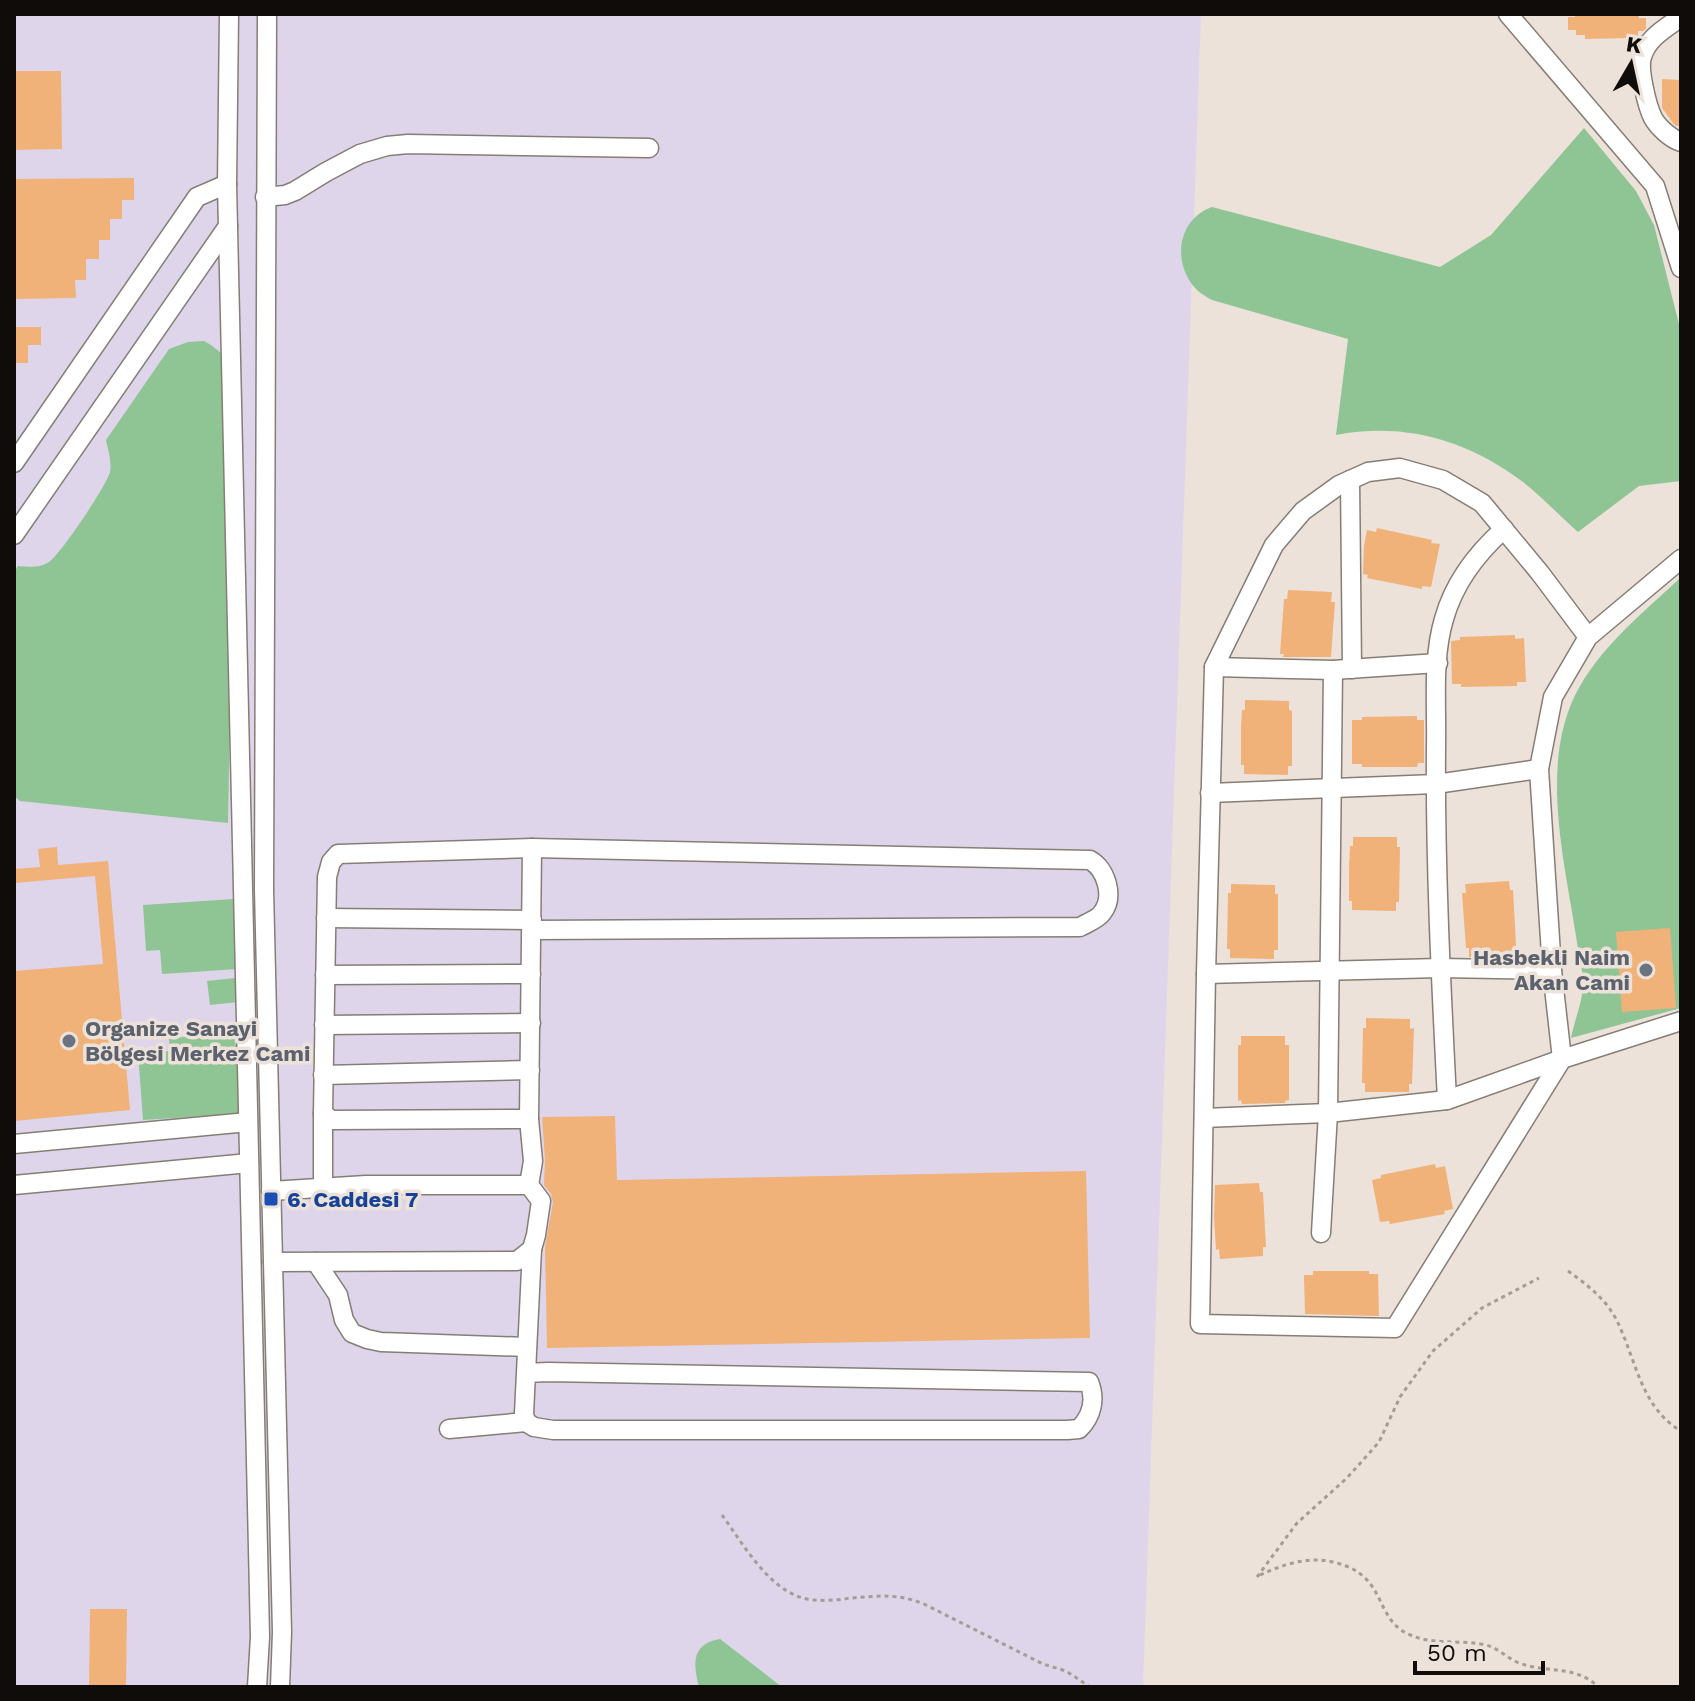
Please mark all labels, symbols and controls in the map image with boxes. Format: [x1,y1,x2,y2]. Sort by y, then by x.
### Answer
north arrow [1591,24,1671,104]
text: K [1625,31,1644,58]
place label: Hasbekli Naim Akan Cami [1473,945,1630,995]
marker: Hasbekli Naim Akan Cami [1637,961,1655,979]
place label: Organize Sanayi Bölgesi Merkez Cami [85,1016,310,1066]
marker: Organize Sanayi Bölgesi Merkez Cami [60,1032,78,1050]
place label: 6. Caddesi 7 [287,1187,418,1212]
marker: 6. Caddesi 7 [262,1190,280,1208]
scale bar [1415,1625,1543,1675]
text: 50 m [1427,1639,1487,1667]

